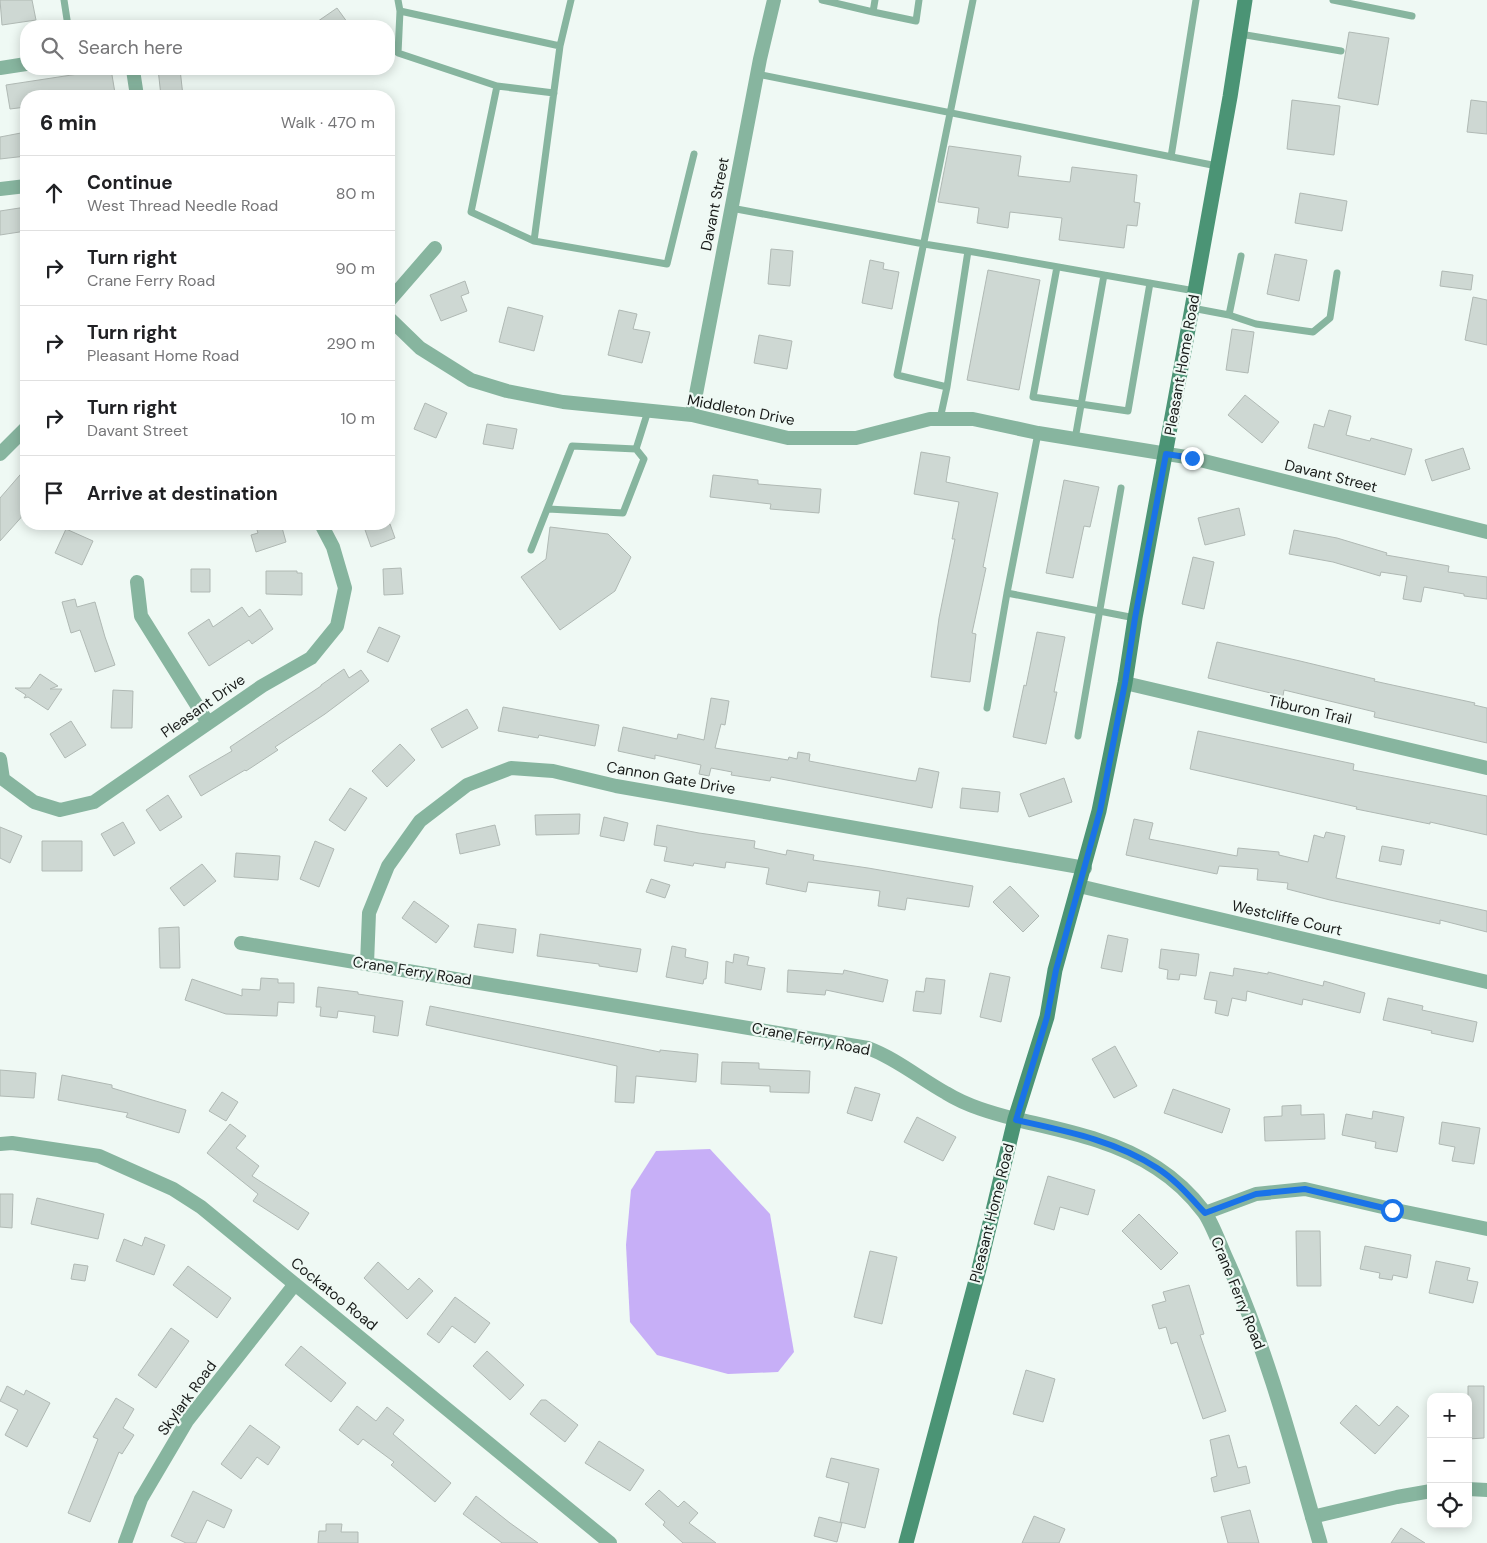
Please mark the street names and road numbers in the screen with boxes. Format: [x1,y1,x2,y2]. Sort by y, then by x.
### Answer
street label: Davant Street [696,155,734,252]
street label: Pleasant Home Road [1160,293,1204,437]
street label: Middleton Drive [685,390,797,430]
street label: Davant Street [1283,455,1380,497]
street label: Pleasant Drive [157,670,249,742]
street label: Tiburon Trail [1266,691,1354,729]
street label: Cannon Gate Drive [605,757,737,799]
street label: Westcliffe Court [1230,896,1344,940]
street label: Crane Ferry Road [351,952,473,990]
street label: Crane Ferry Road [750,1018,872,1060]
street label: Pleasant Home Road [965,1141,1019,1285]
street label: Crane Ferry Road [1206,1234,1270,1352]
street label: Cockatoo Road [286,1253,382,1335]
street label: Skylark Road [153,1356,221,1440]

